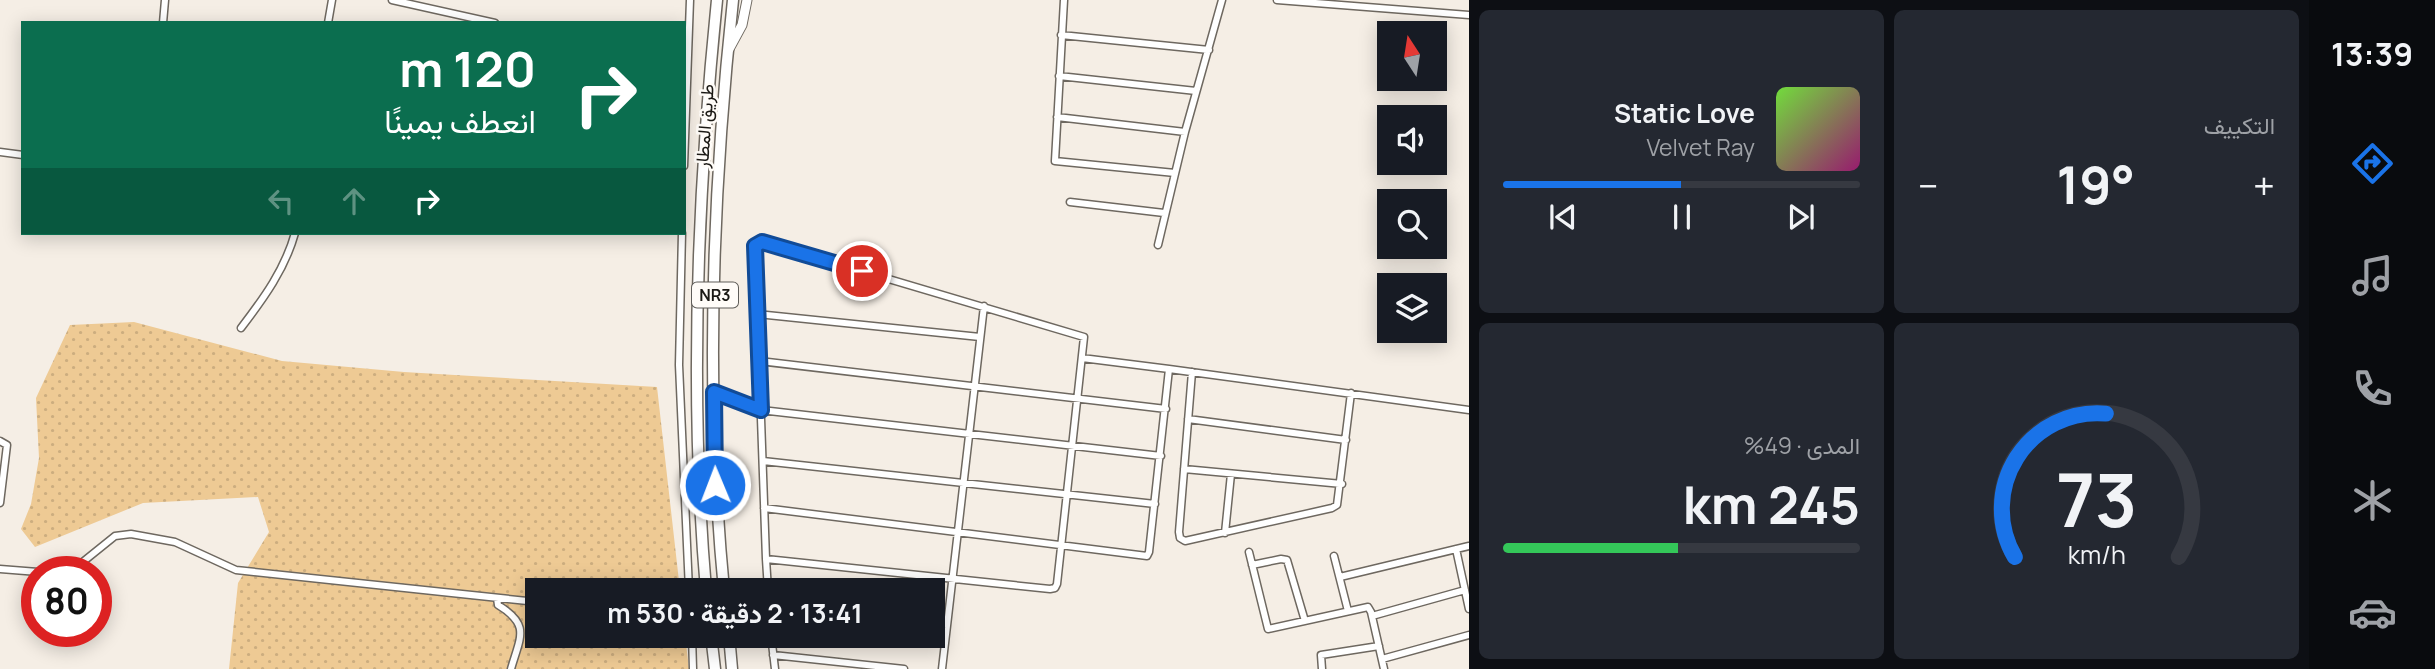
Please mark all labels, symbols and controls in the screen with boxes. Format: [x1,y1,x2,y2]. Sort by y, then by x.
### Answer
north arrow [1377,21,1447,91]
map controls [1377,21,1447,343]
text: 13:39 [2331,32,2413,76]
text: 120 m [399,35,536,102]
icon: right [560,49,651,140]
street label: طريق المطار [689,83,719,170]
text: Static Love [1614,95,1755,131]
text: انعطف يمينًا [384,99,536,143]
button: sound [1377,105,1447,175]
text: التكييف [2204,109,2275,141]
text: Velvet Ray [1646,131,1755,163]
icon: directions [2348,139,2397,188]
text: 19° [2057,149,2135,220]
text: − [1918,159,1939,211]
text: + [2253,159,2275,211]
icon: left [262,182,300,220]
icon: ahead [335,182,373,220]
icon: right [408,182,446,220]
button: search [1377,189,1447,259]
icon: previous [1544,198,1582,236]
icon: pause [1663,198,1701,236]
icon: next [1782,198,1820,236]
pin [832,241,892,301]
icon: music [2348,251,2397,300]
icon: arrive [843,252,881,290]
button: layers [1377,273,1447,343]
road number: NR3 [692,282,738,308]
icon: phone [2348,364,2397,413]
text: المدى · 49% [1744,429,1860,461]
position arrow [678,448,752,522]
text: 73 [2056,449,2137,549]
text: 245 km [1683,469,1860,540]
icon: climate [2348,476,2397,525]
text: km/h [2067,537,2126,572]
speed limit sign: 80 [21,556,112,647]
icon: car [2348,588,2397,637]
text: 13:41 · 2 دقيقة · 530 m [607,595,863,631]

